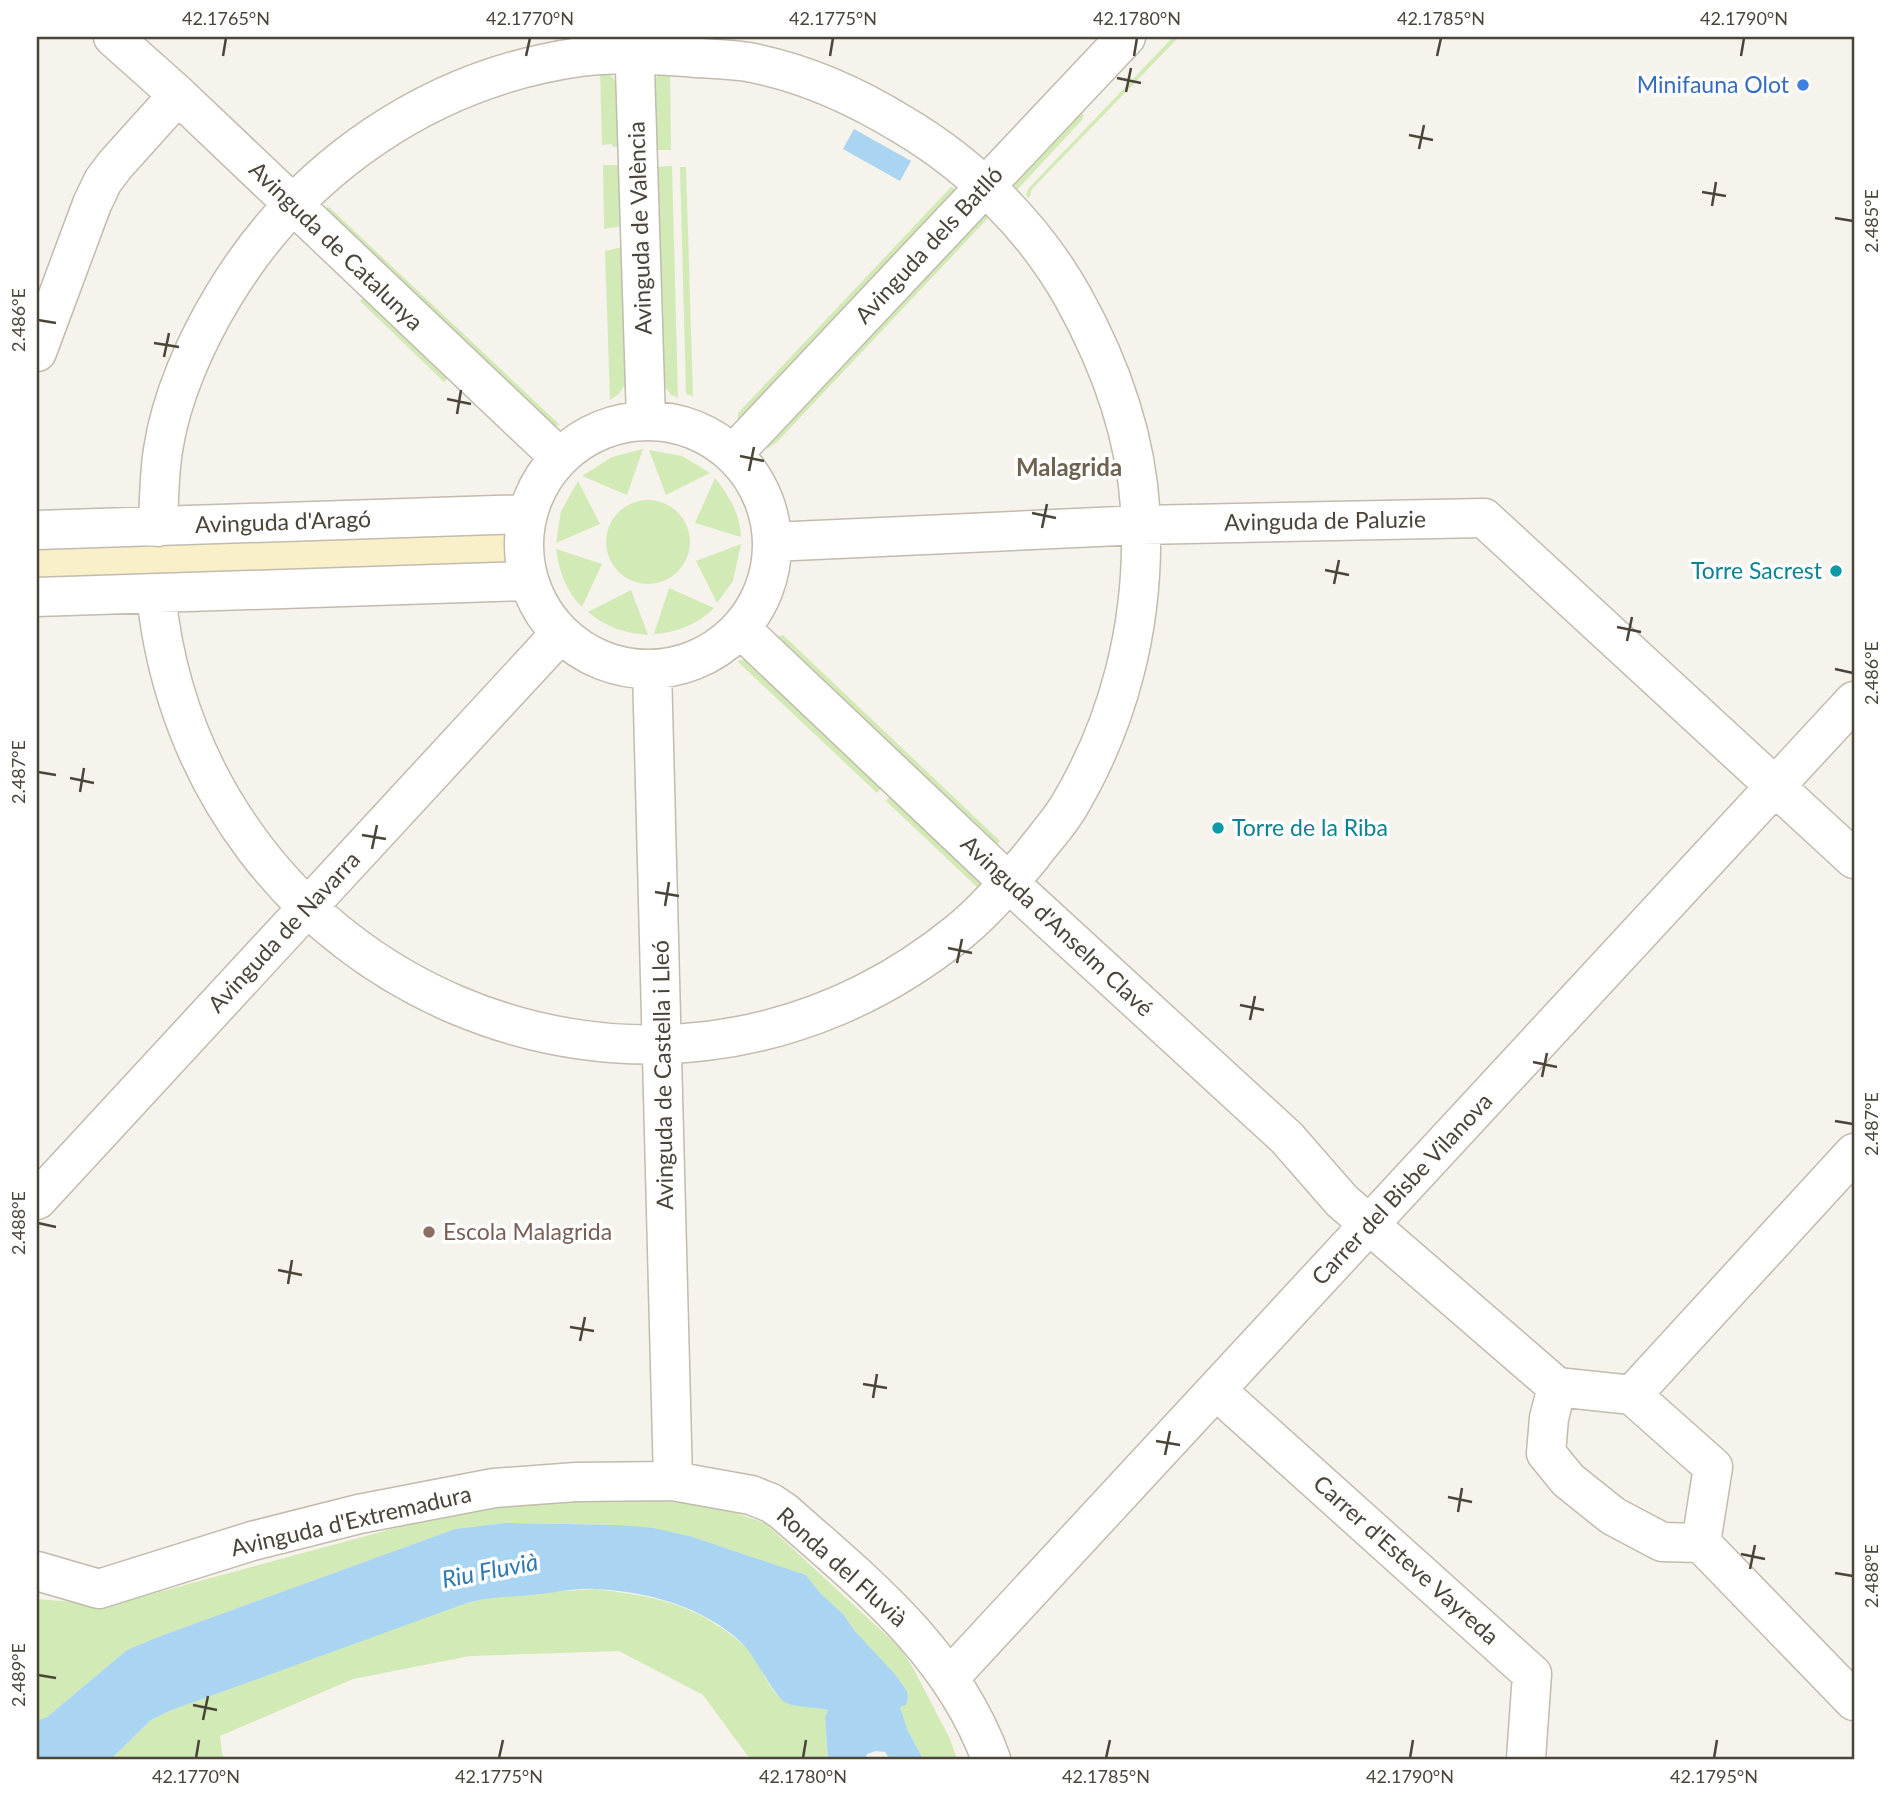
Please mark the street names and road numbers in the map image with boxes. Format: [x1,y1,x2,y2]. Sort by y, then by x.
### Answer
street label: Avinguda de València [621,121,657,335]
street label: Avinguda de Catalunya [244,155,429,336]
street label: Avinguda dels Batlló [848,160,1008,329]
street label: Avinguda d'Aragó [194,504,371,538]
street label: Avinguda de Paluzie [1224,504,1426,536]
street label: Avinguda d'Anselm Clavé [956,829,1160,1022]
street label: Avinguda de Navarra [201,845,365,1018]
street label: Avinguda de Castella i Lleó [646,940,678,1210]
street label: Carrer del Bisbe Vilanova [1305,1087,1497,1290]
street label: Carrer d'Esteve Vayreda [1308,1469,1505,1650]
street label: Avinguda d'Extremadura [228,1479,474,1561]
street label: Ronda del Fluvià [772,1500,914,1632]

